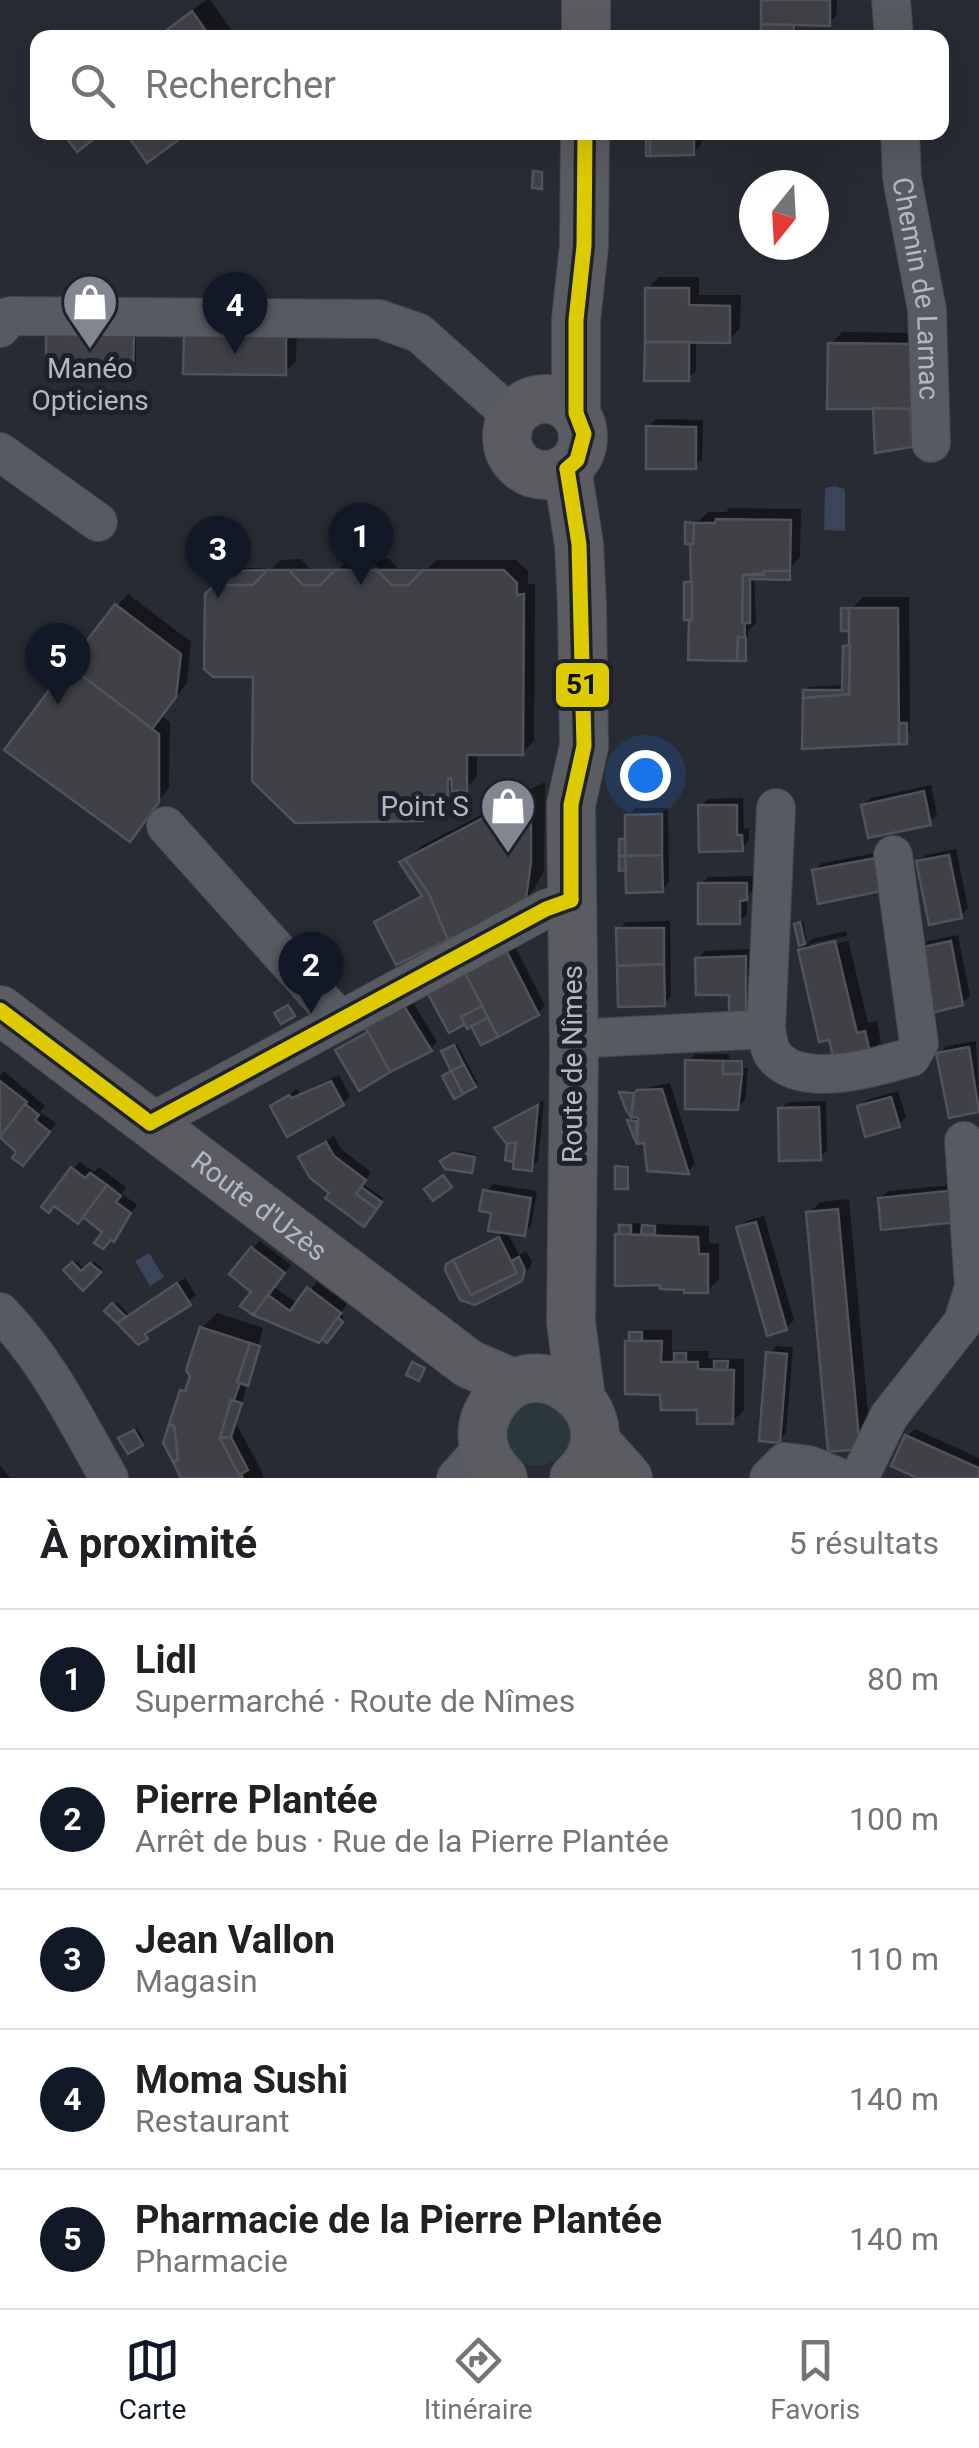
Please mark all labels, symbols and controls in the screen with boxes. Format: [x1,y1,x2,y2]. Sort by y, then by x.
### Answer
search box [30,30,949,140]
icon: search [65,58,120,113]
text: Rechercher [145,63,336,107]
north arrow [739,170,829,260]
street label: Chemin de Larnac [885,174,946,401]
shop icon: Manéo Opticiens [60,272,120,351]
pin: 4 [202,272,268,354]
place label: Manéo Opticiens [31,352,149,417]
pin: 1 [328,502,394,585]
pin: 3 [186,516,250,598]
pin: 5 [26,622,90,705]
line badge: 51 [554,661,611,709]
text: 51 [566,668,598,701]
your location [620,750,671,801]
shop icon: Point S [478,776,538,855]
place label: Point S [381,790,469,823]
pin: 2 [278,932,344,1014]
street label: Route de Nîmes [556,965,589,1163]
street label: Route d'Uzès [185,1144,333,1268]
text: À proximité [40,1519,257,1568]
text: 5 résultats [789,1524,939,1562]
text: Lidl [135,1638,197,1682]
text: 1 [63,1660,82,1698]
text: 80 m [867,1660,939,1698]
text: Supermarché · Route de Nîmes [135,1682,575,1720]
text: Pierre Plantée [135,1778,378,1822]
text: 2 [63,1800,82,1838]
text: 100 m [849,1800,939,1838]
text: Arrêt de bus · Rue de la Pierre Plantée [135,1822,669,1860]
text: Jean Vallon [135,1918,335,1962]
text: 3 [63,1940,82,1978]
text: 110 m [849,1940,939,1978]
text: Magasin [135,1962,258,2000]
text: Moma Sushi [135,2058,348,2102]
text: 4 [63,2080,82,2118]
text: 140 m [849,2080,939,2118]
text: Restaurant [135,2102,289,2140]
text: Pharmacie de la Pierre Plantée [135,2198,662,2242]
text: 5 [63,2220,82,2258]
text: 140 m [849,2220,939,2258]
text: Pharmacie [135,2242,288,2280]
tab: Carte [119,2333,186,2426]
tab: Itinéraire [424,2333,533,2426]
tab: Favoris [770,2333,860,2426]

